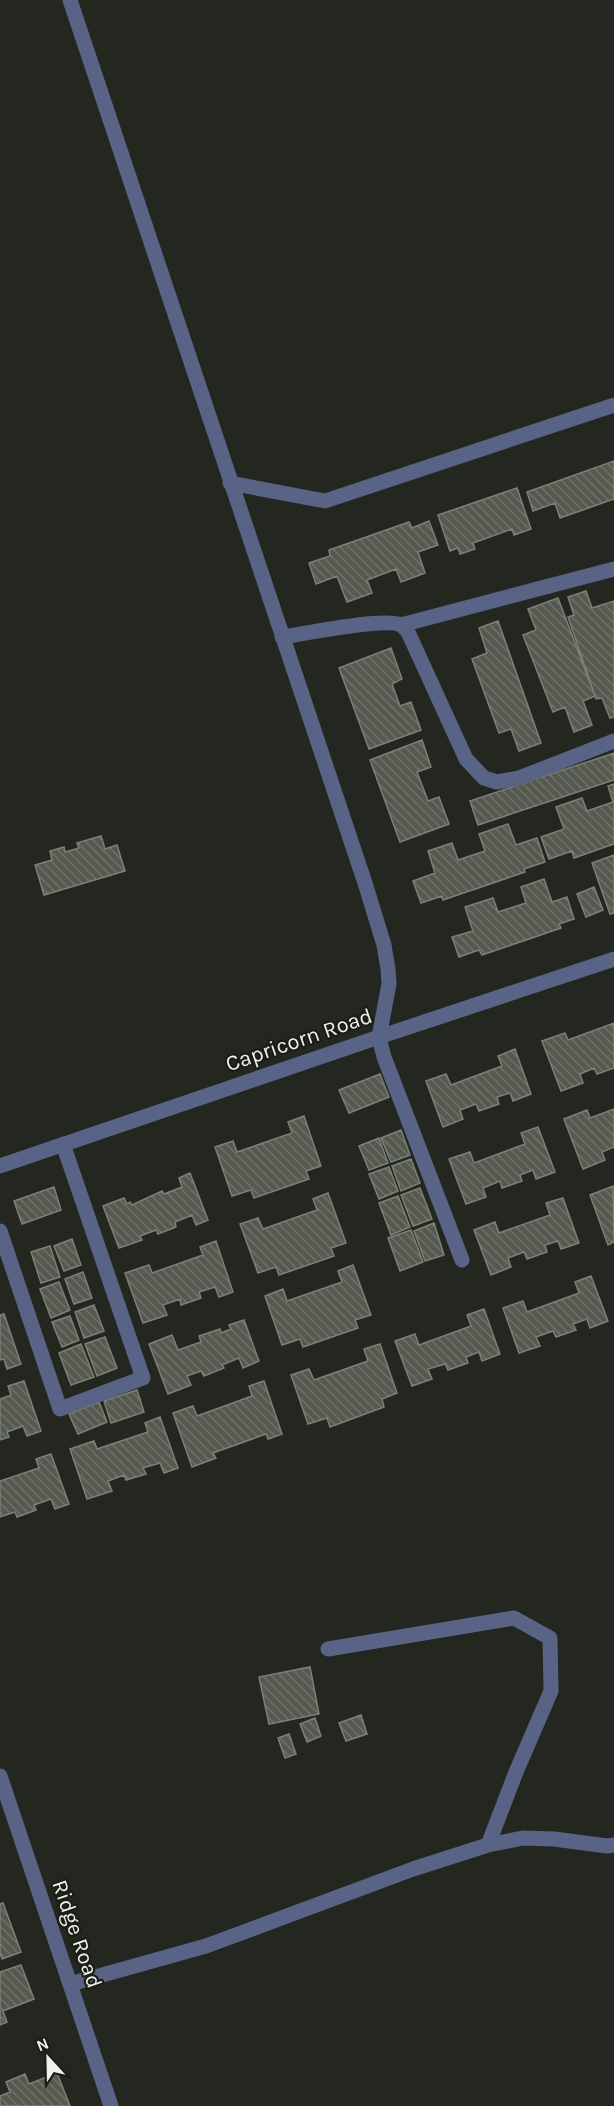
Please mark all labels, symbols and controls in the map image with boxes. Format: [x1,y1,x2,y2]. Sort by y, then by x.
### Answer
street label: Capricorn Road [222,1003,376,1077]
street label: Ridge Road [46,1877,108,1991]
north arrow [18,2028,78,2088]
text: N [34,2034,51,2056]

